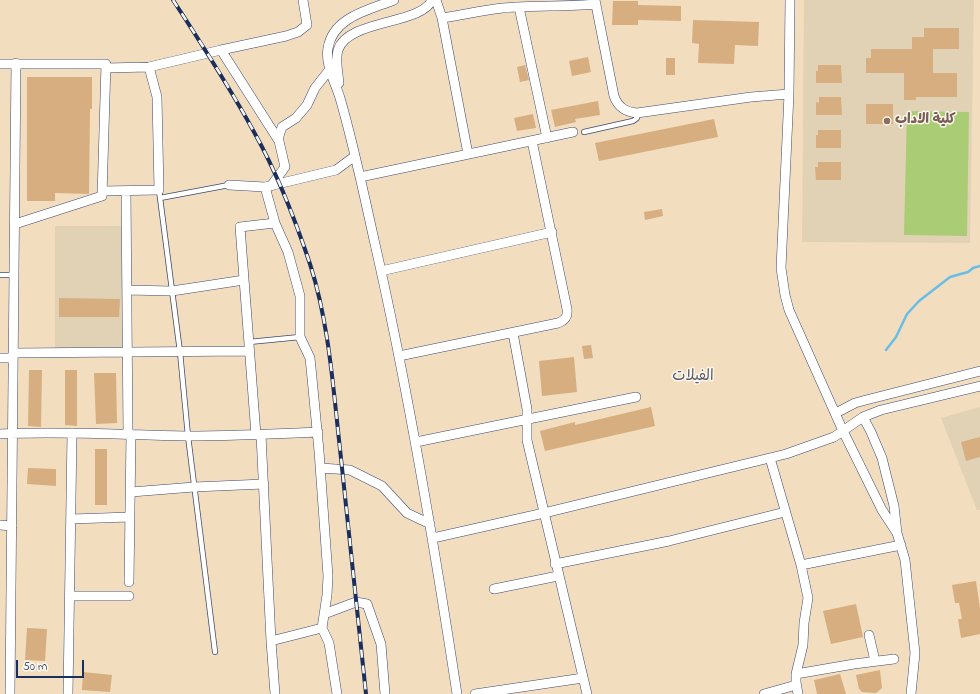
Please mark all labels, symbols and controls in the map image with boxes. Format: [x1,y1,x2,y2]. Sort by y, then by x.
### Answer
place label: كلية الاداب [895,113,956,129]
marker: كلية الاداب [882,116,892,126]
district label: الفيلات [672,369,714,387]
scale bar [18,652,86,678]
text: 50 m [23,658,47,676]

